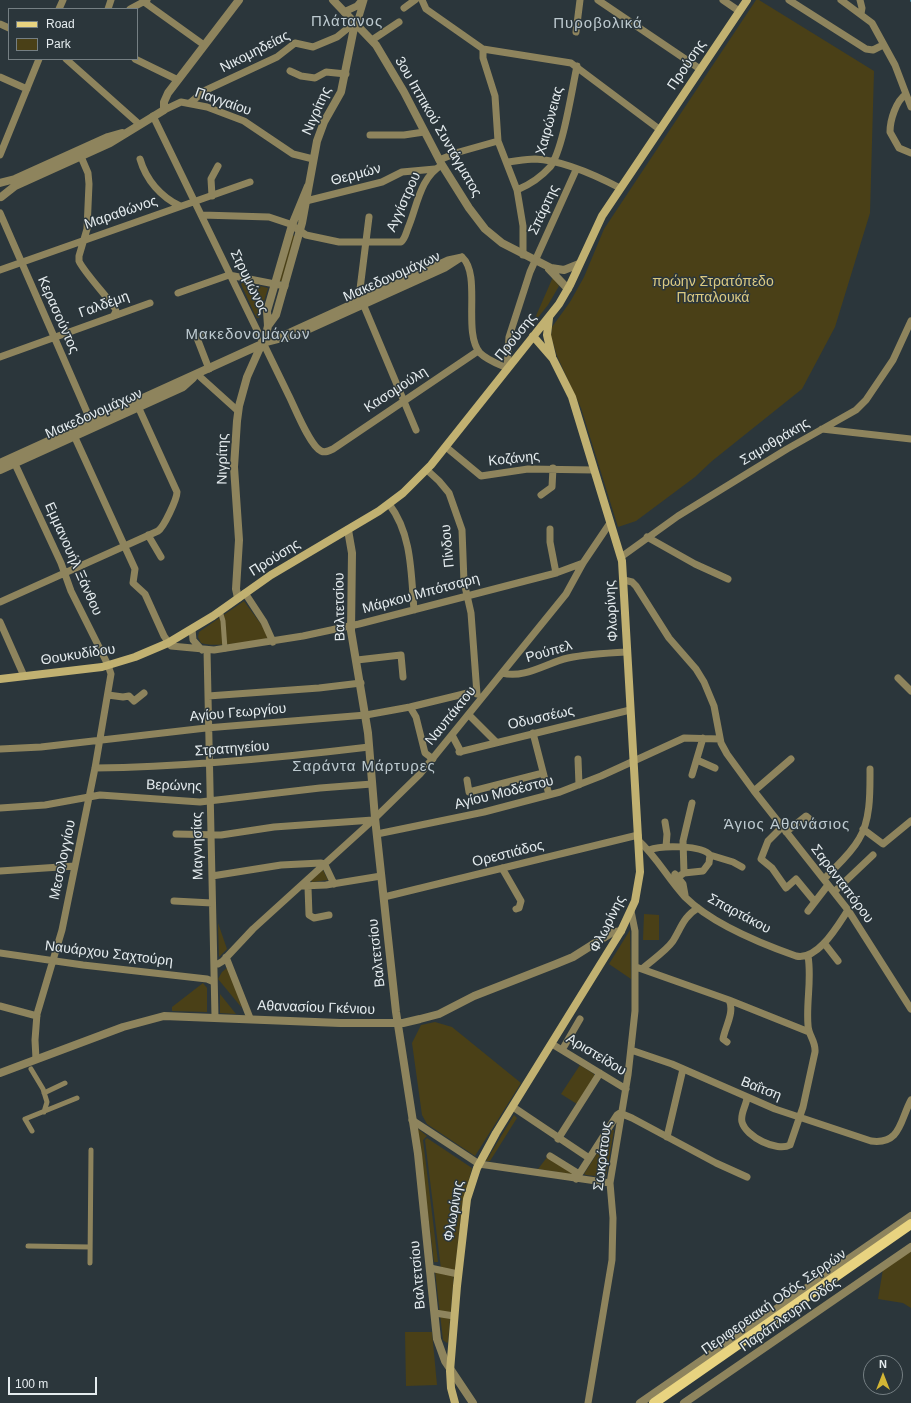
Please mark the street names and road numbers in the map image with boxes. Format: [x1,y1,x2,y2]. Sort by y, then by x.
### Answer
street label: Νικομηδείας [217,27,293,77]
street label: Προύσης [664,37,710,93]
street label: 3ου Ιππικού Συντάγματος [391,54,485,200]
street label: Παγγαίου [192,84,254,120]
street label: Νιγρίτης [299,84,335,138]
street label: Χαιρώνειας [533,85,567,157]
street label: Θερμών [329,160,383,190]
street label: Αγγίστρου [383,169,425,235]
street label: Σπάρτης [525,182,563,238]
street label: Μαραθώνος [82,193,160,233]
street label: Στρυμώνος [226,247,272,317]
street label: Μακεδονομάχων [341,248,443,306]
street label: Κερασούντος [34,274,82,356]
street label: Γαλδέμη [76,288,132,322]
street label: Προύσης [492,310,540,364]
street label: Κασομούλη [361,363,431,417]
street label: Μακεδονομάχων [43,385,145,443]
street label: Σαμοθράκης [737,415,813,469]
street label: Νιγρίτης [214,433,232,485]
street label: Κοζάνης [487,448,541,470]
street label: Εμμανουήλ Ξάνθου [40,500,106,618]
street label: Πίνδου [438,524,458,568]
street label: Προύσης [247,536,303,580]
street label: Μάρκου Μπότσαρη [361,570,481,618]
street label: Βαλτετσίου [331,572,349,642]
street label: Φλωρίνης [602,580,622,642]
street label: Ρούπελ [524,637,574,667]
street label: Θουκυδίδου [40,641,116,669]
street label: Ναυπάκτου [422,683,480,749]
street label: Αγίου Γεωργίου [189,700,287,726]
street label: Οδυσσέως [506,702,576,734]
street label: Στρατηγείου [194,738,270,760]
street label: Αγίου Μοδέστου [453,773,555,813]
street label: Βερώνης [146,777,202,795]
street label: Μαγνησίας [189,812,207,880]
street label: Μεσολογγίου [46,819,80,901]
street label: Ορεστιάδος [471,837,545,871]
street label: Σαρανταπόρου [807,841,877,927]
street label: Σπαρτάκου [705,890,773,938]
street label: Φλωρίνης [587,893,629,955]
street label: Βαλτετσίου [365,918,389,988]
street label: Ναυάρχου Σαχτούρη [44,938,174,970]
street label: Αθανασίου Γκένιου [257,998,375,1018]
street label: Αριστείδου [563,1031,629,1079]
street label: Βαΐτση [738,1073,784,1105]
street label: Σωκράτους [590,1120,616,1192]
street label: Φλωρίνης [440,1179,468,1243]
street label: Βαλτετσίου [407,1240,429,1310]
street label: Περιφερειακή Οδός Σερρών [698,1246,850,1358]
street label: Παράπλευρη Οδός [737,1274,843,1356]

